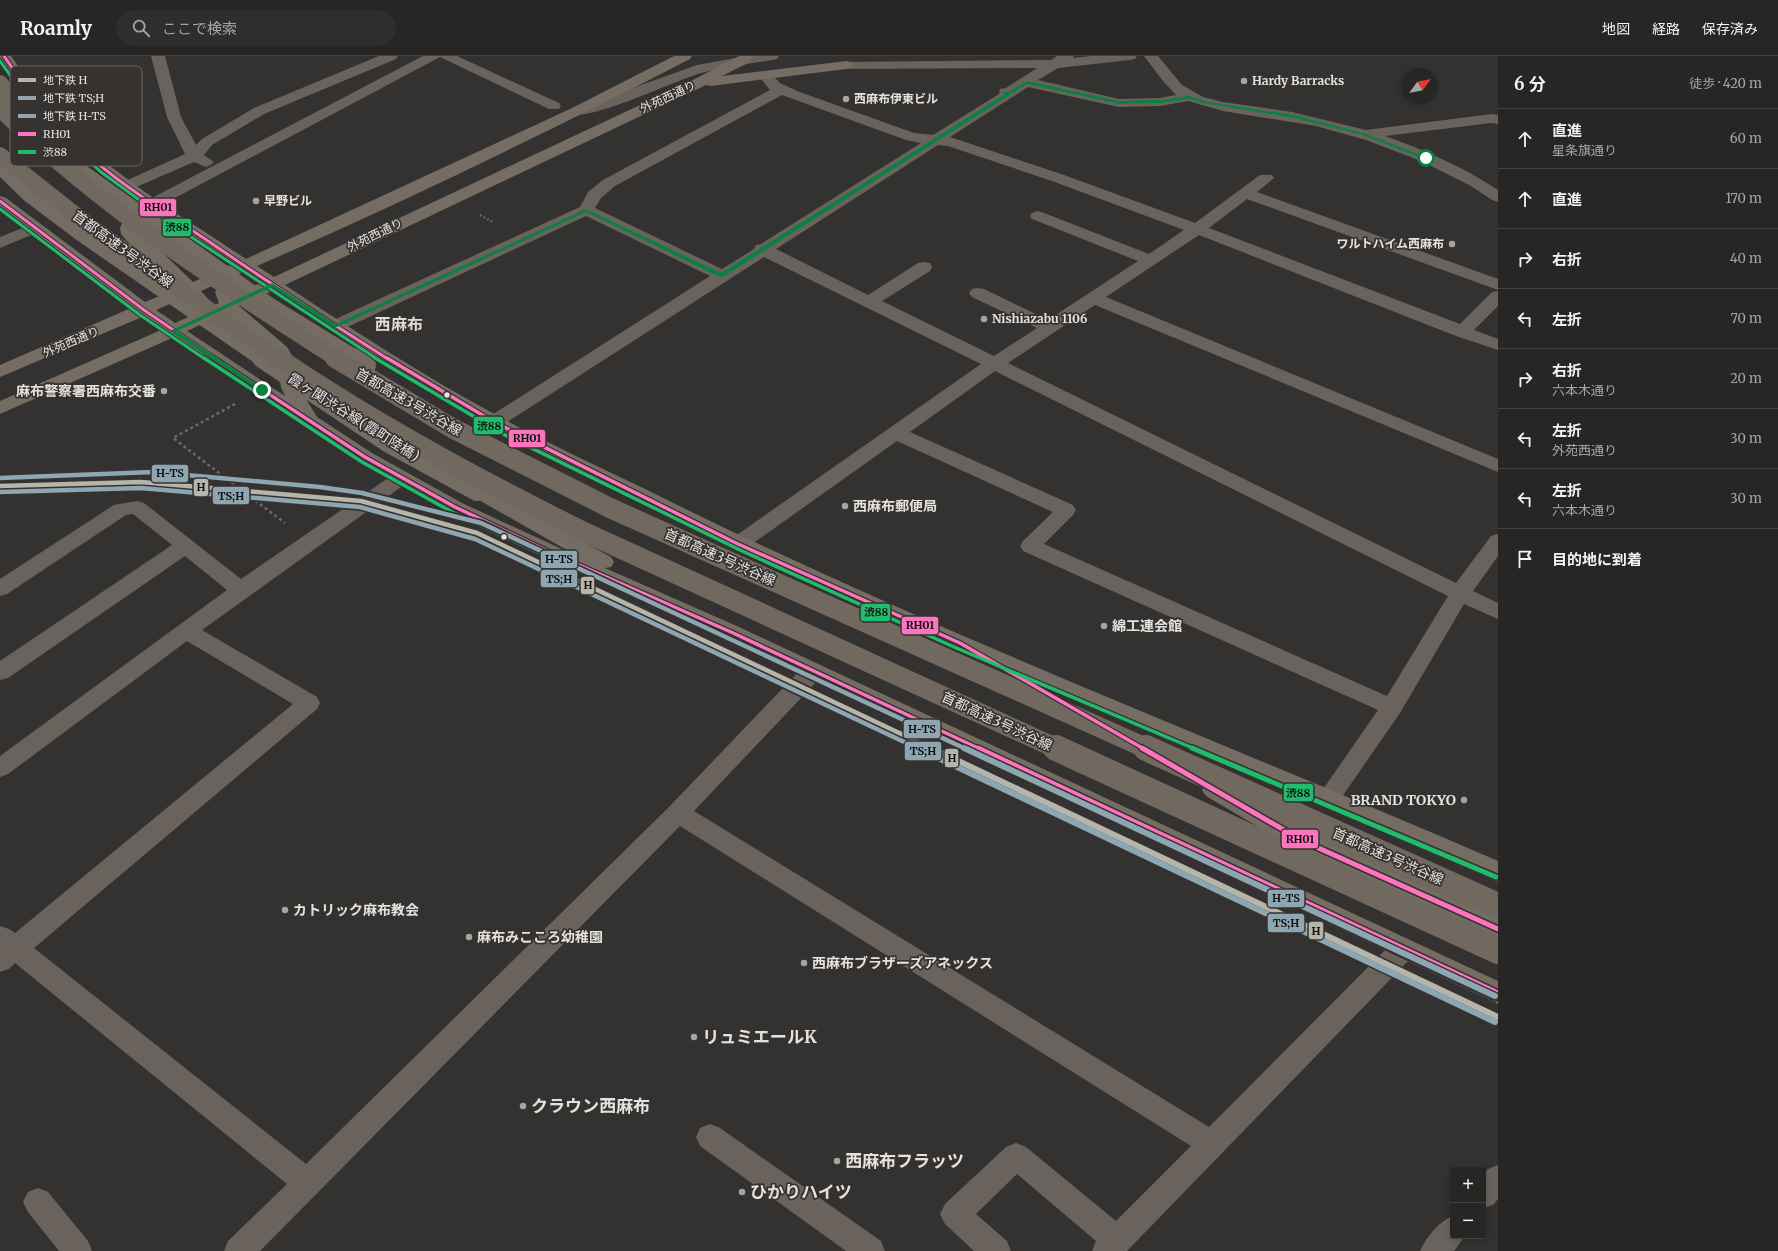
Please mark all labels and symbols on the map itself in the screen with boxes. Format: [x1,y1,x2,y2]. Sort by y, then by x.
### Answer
legend [10,66,142,166]
north arrow [1402,68,1438,104]
text: 地下鉄 H [43,73,88,87]
place label: Hardy Barracks [1252,73,1344,88]
marker: Hardy Barracks [1239,76,1249,86]
street label: 外苑西通り [637,77,698,116]
text: 地下鉄 TS;H [43,91,104,105]
place label: 西麻布伊東ビル [854,91,938,106]
marker: 西麻布伊東ビル [841,94,851,104]
text: 地下鉄 H-TS [43,109,106,123]
text: RH01 [43,127,71,141]
text: 渋88 [43,145,68,159]
route start [1417,149,1435,167]
place label: 早野ビル [264,193,312,208]
marker: 早野ビル [251,196,261,206]
line badge: RH01 [139,198,177,217]
text: RH01 [144,200,172,214]
street label: 首都高速3号渋谷線 [69,206,177,292]
street label: 外苑西通り [345,215,405,254]
line badge: 渋88 [162,218,192,237]
text: 渋88 [165,220,189,234]
place label: ワルトハイム西麻布 [1336,236,1444,251]
marker: ワルトハイム西麻布 [1447,239,1457,249]
place label: Nishiazabu 1106 [992,311,1087,326]
district label: 西麻布 [375,314,423,334]
marker: Nishiazabu 1106 [979,314,989,324]
street label: 外苑西通り [40,323,101,360]
street label: 首都高速3号渋谷線 [353,364,465,440]
street label: 霞ヶ関渋谷線(霞町陸橋) [285,369,423,465]
route end [253,381,271,399]
place label: 麻布警察署西麻布交番 [16,382,156,400]
marker: 麻布警察署西麻布交番 [159,386,169,396]
unlabelled marker [442,390,452,400]
line badge: 渋88 [473,416,504,435]
text: 渋88 [477,419,501,433]
line badge: RH01 [508,429,546,448]
text: RH01 [513,431,541,445]
line badge: H-TS [151,464,189,483]
text: H-TS [156,466,184,480]
line badge: H [193,478,209,497]
text: H [196,480,206,494]
line badge: TS;H [212,486,250,505]
text: TS;H [218,489,244,503]
place label: 西麻布郵便局 [853,497,937,515]
marker: 西麻布郵便局 [840,501,850,511]
street label: 首都高速3号渋谷線 [662,524,778,590]
unlabelled marker [499,532,509,542]
line badge: H-TS [540,550,578,569]
text: H-TS [545,552,573,566]
line badge: TS;H [540,569,578,588]
text: TS;H [546,572,572,586]
line badge: H [580,576,595,595]
text: H [583,578,593,592]
line badge: 渋88 [860,603,891,622]
text: 渋88 [864,605,888,619]
line badge: RH01 [901,616,939,635]
place label: 綿工連会館 [1112,617,1182,635]
text: RH01 [906,618,934,632]
marker: 綿工連会館 [1099,621,1109,631]
street label: 首都高速3号渋谷線 [939,687,1055,755]
line badge: H-TS [903,719,941,739]
text: H-TS [908,722,936,736]
line badge: TS;H [904,741,942,761]
text: TS;H [910,744,936,758]
line badge: H [944,748,959,768]
text: H [947,751,957,765]
line badge: 渋88 [1283,783,1314,802]
text: 渋88 [1286,786,1310,800]
place label: BRAND TOKYO [1351,791,1456,809]
marker: BRAND TOKYO [1459,795,1469,805]
street label: 首都高速3号渋谷線 [1330,823,1446,889]
line badge: RH01 [1281,829,1319,849]
text: RH01 [1286,832,1314,846]
line badge: H-TS [1267,889,1305,908]
text: H-TS [1272,891,1300,905]
place label: カトリック麻布教会 [293,901,419,919]
marker: カトリック麻布教会 [280,905,290,915]
line badge: TS;H [1267,913,1305,933]
text: TS;H [1273,916,1299,930]
line badge: H [1308,921,1324,940]
text: H [1311,924,1321,938]
place label: 麻布みこころ幼稚園 [477,928,603,946]
marker: 麻布みこころ幼稚園 [464,932,474,942]
place label: 西麻布ブラザーズアネックス [812,954,993,972]
marker: 西麻布ブラザーズアネックス [799,958,809,968]
place label: リュミエールK [702,1026,817,1048]
marker: リュミエールK [689,1032,699,1042]
place label: クラウン西麻布 [531,1095,650,1117]
marker: クラウン西麻布 [518,1101,528,1111]
place label: 西麻布フラッツ [845,1150,964,1172]
marker: 西麻布フラッツ [832,1156,842,1166]
place label: ひかりハイツ [750,1181,852,1203]
marker: ひかりハイツ [737,1187,747,1197]

